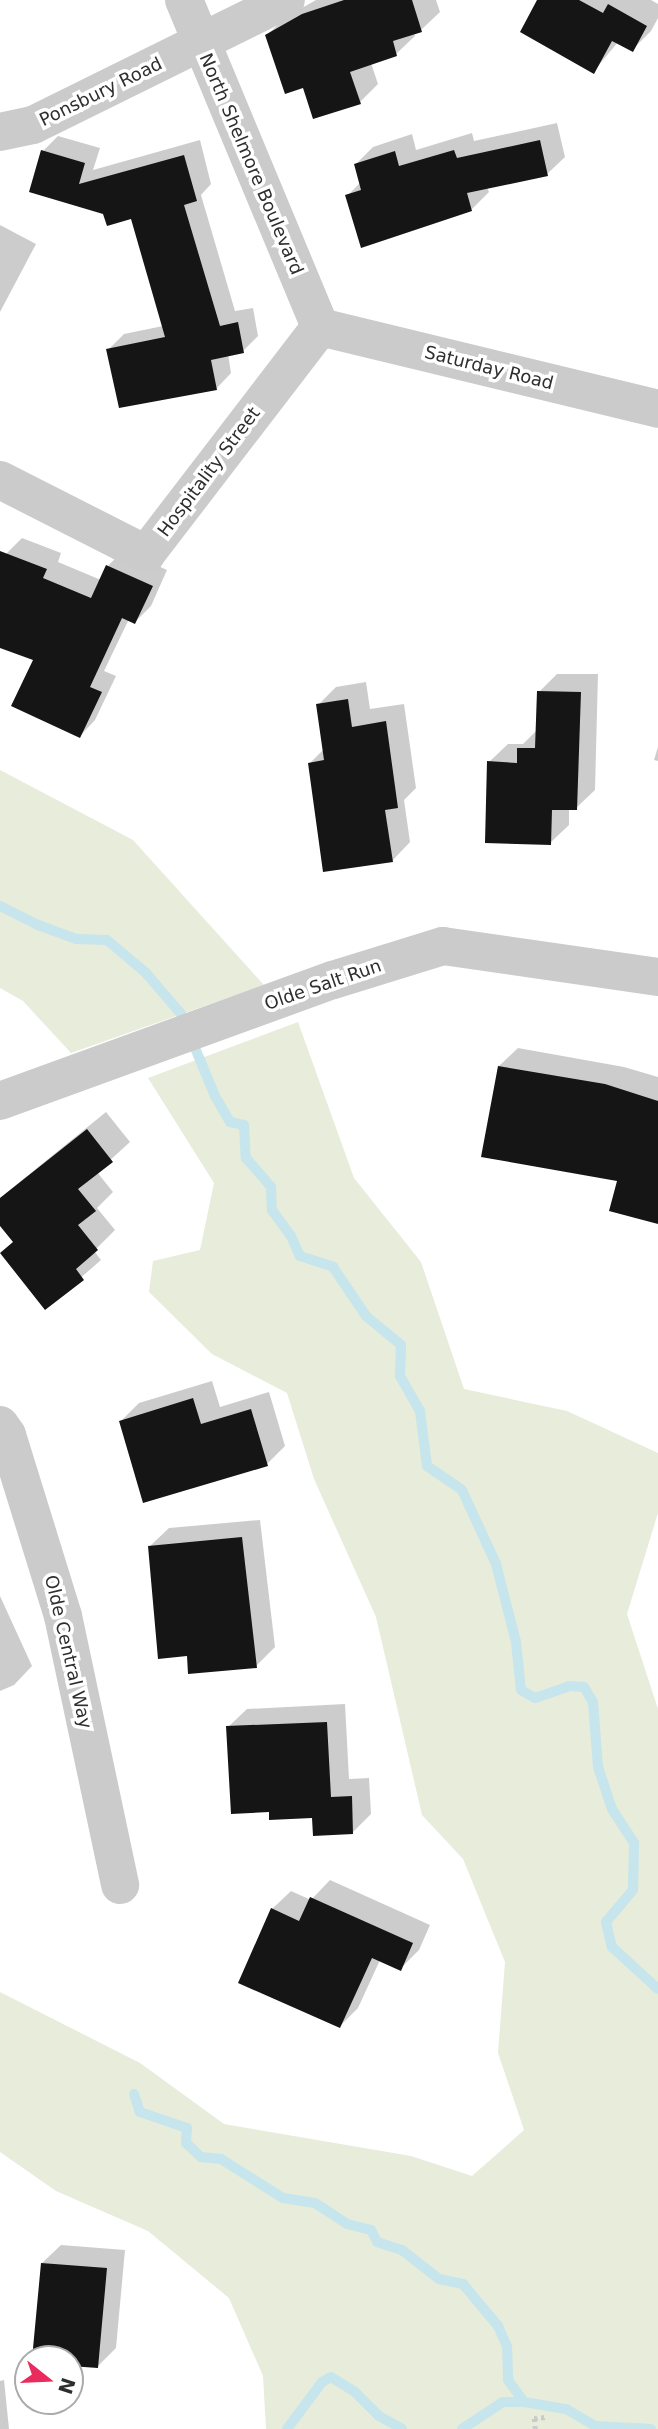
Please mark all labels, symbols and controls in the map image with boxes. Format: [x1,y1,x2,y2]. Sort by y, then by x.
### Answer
street label: North Shelmore Boulevard [194,50,308,278]
street label: Ponsbury Road [36,53,166,131]
street label: Saturday Road [422,342,556,394]
street label: Hospitality Street [153,403,265,541]
street label: Olde Salt Run [262,955,384,1015]
street label: Olde Central Way [40,1573,96,1731]
north arrow [14,2345,84,2415]
text: N [54,2375,80,2397]

